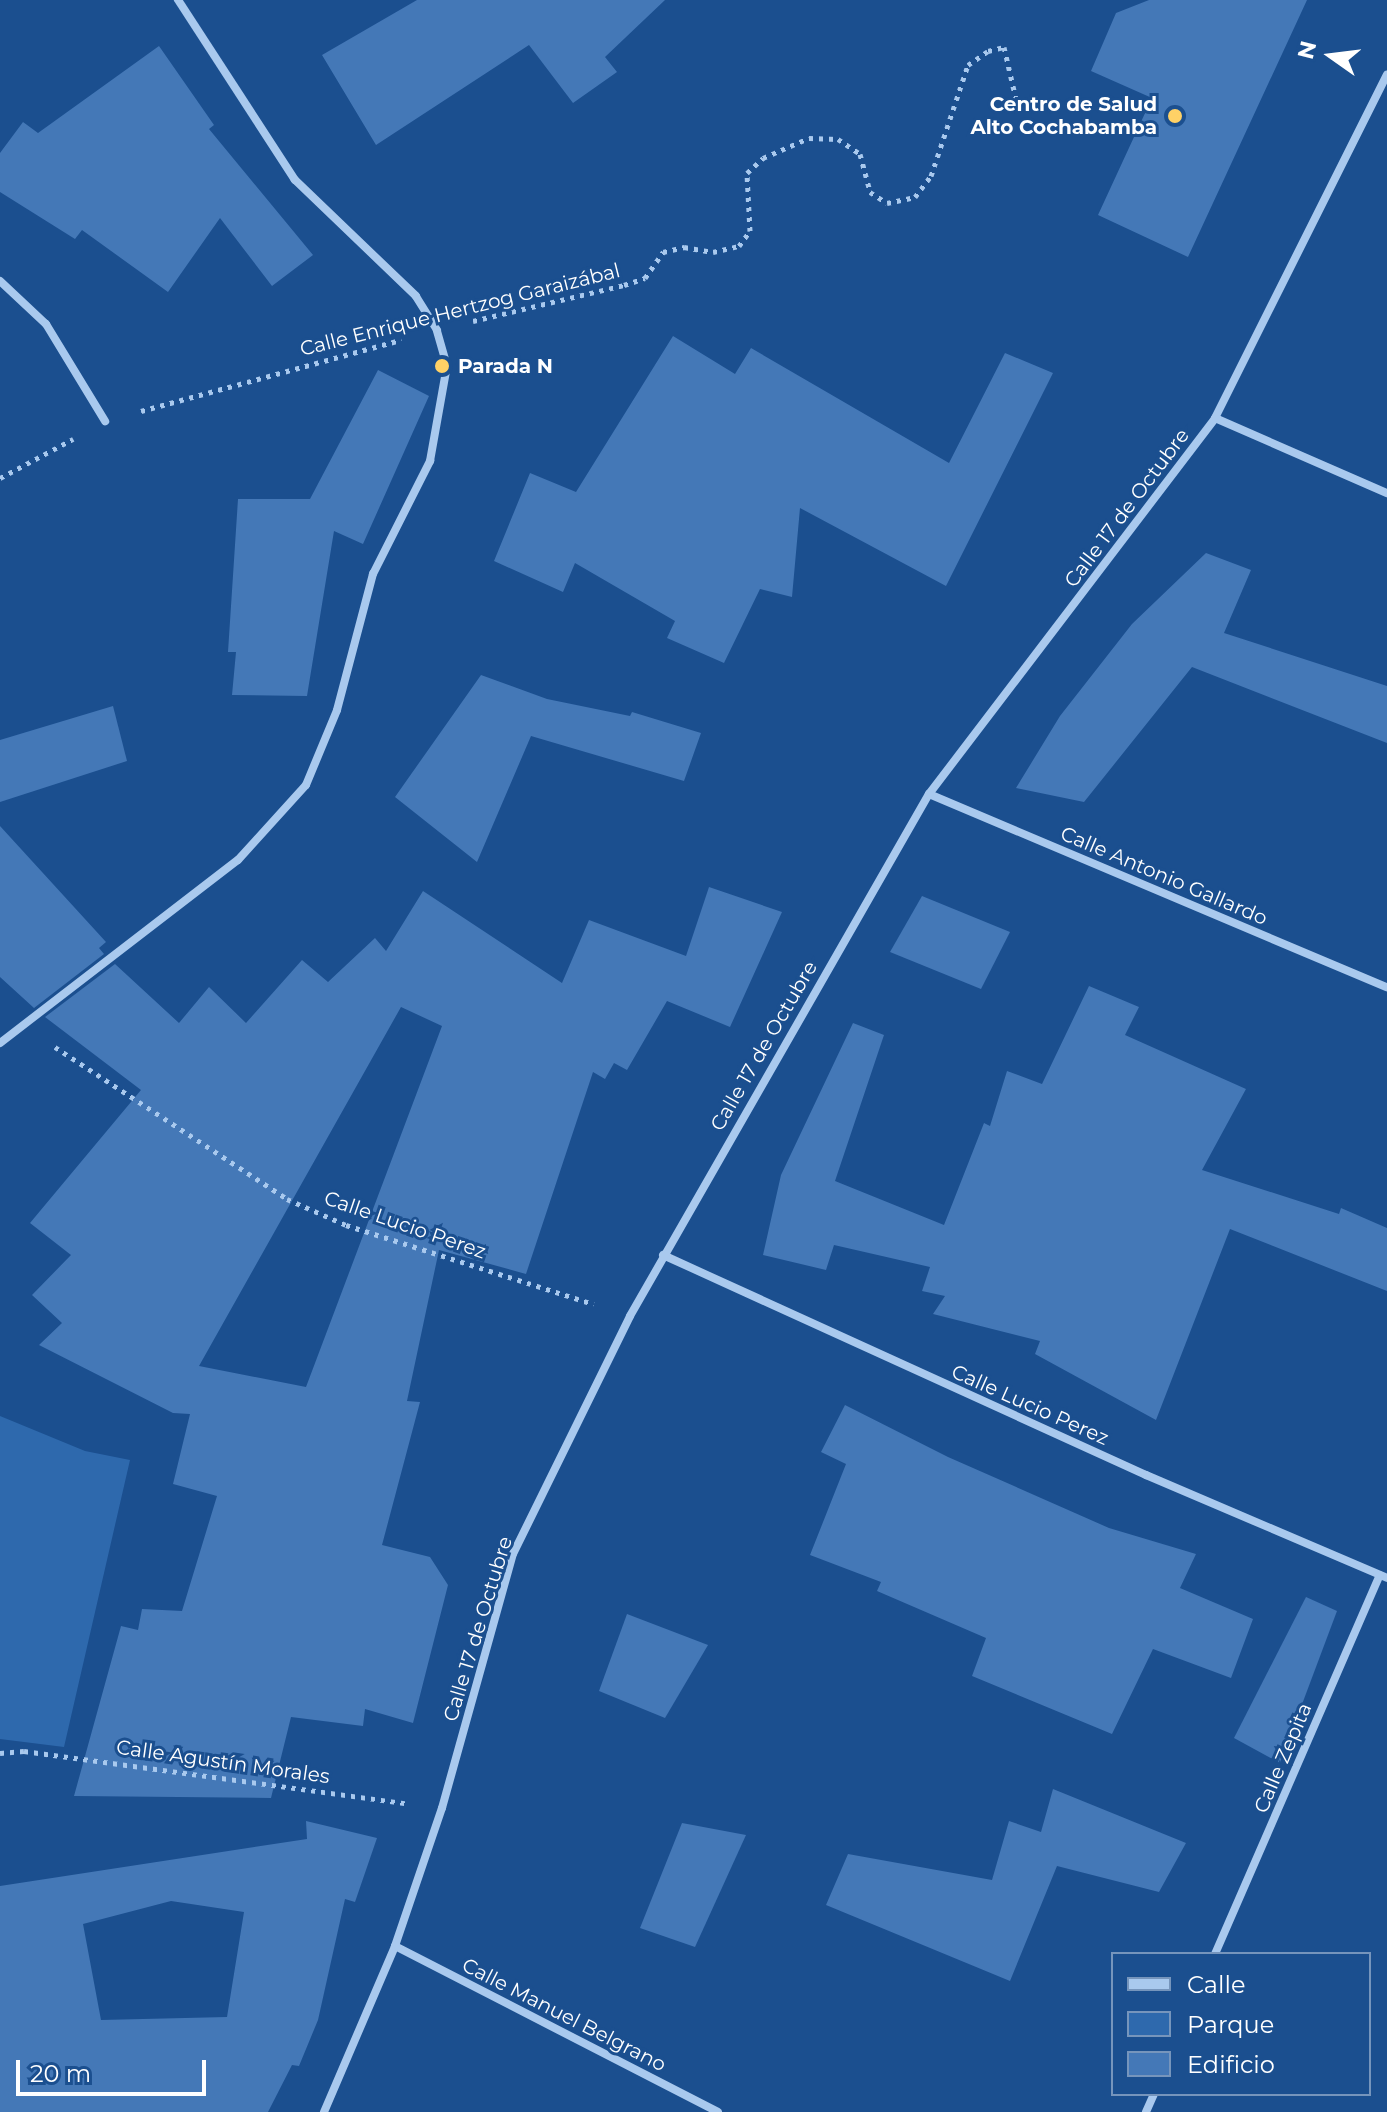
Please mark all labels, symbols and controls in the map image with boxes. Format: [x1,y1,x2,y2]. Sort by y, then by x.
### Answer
north arrow [1291,16,1371,96]
text: N [1292,38,1322,62]
place label: Centro de Salud Alto Cochabamba [971,92,1157,139]
marker: Centro de Salud Alto Cochabamba [1164,105,1186,127]
street label: Calle Enrique Hertzog Garaizábal [297,259,623,361]
place label: Parada N [458,354,553,378]
marker: Parada N [433,357,451,375]
street label: Calle 17 de Octubre [1060,424,1194,592]
street label: Calle Antonio Gallardo [1057,822,1271,930]
street label: Calle 17 de Octubre [706,957,822,1135]
street label: Calle Lucio Perez [321,1186,489,1264]
street label: Calle Lucio Perez [948,1360,1112,1450]
street label: Calle 17 de Octubre [438,1534,518,1724]
street label: Calle Zepita [1249,1699,1317,1817]
street label: Calle Agustín Morales [115,1735,331,1789]
legend [1111,1952,1371,2096]
street label: Calle Manuel Belgrano [458,1953,670,2077]
text: Calle [1187,1970,1245,1999]
text: Parque [1187,2010,1274,2039]
scale bar [20,2044,210,2094]
text: Edificio [1187,2050,1275,2079]
text: 20 m [30,2059,91,2088]

